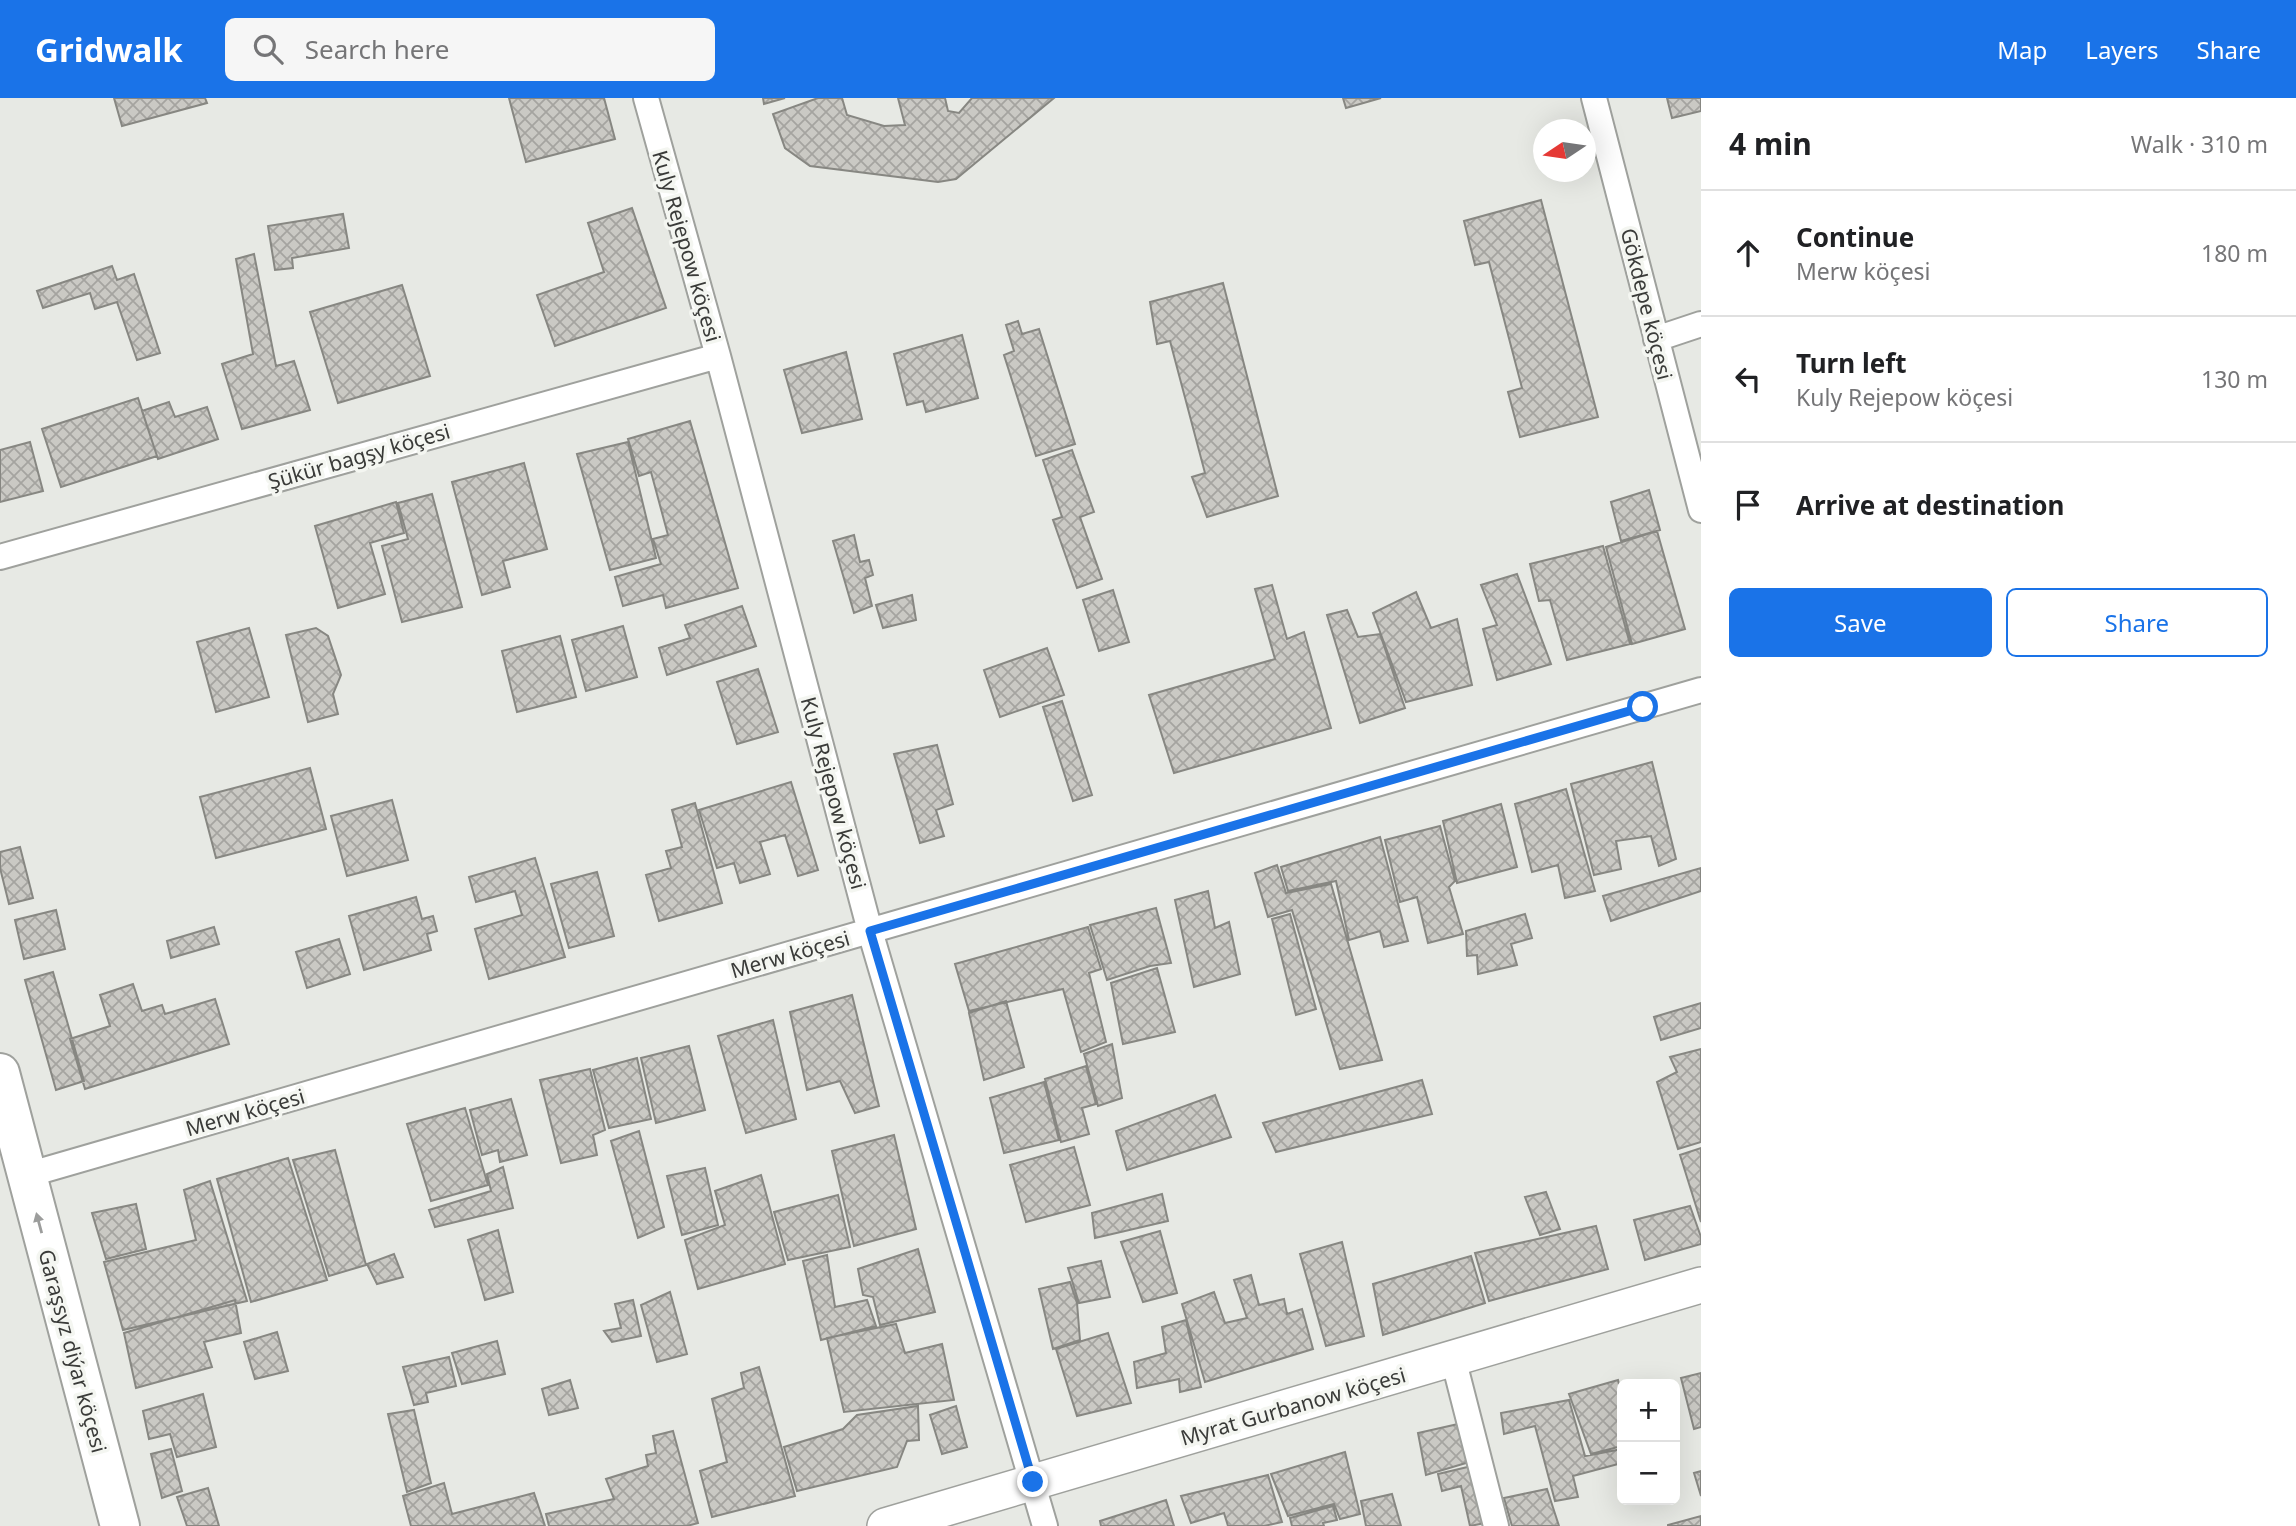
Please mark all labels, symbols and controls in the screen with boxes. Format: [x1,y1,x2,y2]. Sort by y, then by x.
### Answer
search box [225,18,715,81]
text: Gridwalk [35,27,183,72]
icon: search [249,30,287,68]
text: Search here [305,31,449,67]
text: Map [1997,33,2047,66]
text: Layers [2085,33,2159,66]
text: Share [2197,33,2261,66]
north arrow [1533,119,1596,182]
text: 4 min [1729,123,1812,164]
text: Walk · 310 m [2131,128,2268,160]
street label: Kuly Rejepow köçesi [646,147,728,345]
text: Continue [1796,219,1914,255]
street label: Gökdepe köçesi [1615,225,1679,383]
icon: ahead [1729,234,1767,272]
text: 180 m [2201,237,2268,269]
text: Merw köçesi [1796,255,1931,287]
text: Turn left [1796,345,1907,381]
icon: left [1729,360,1767,398]
text: 130 m [2201,363,2268,395]
text: Kuly Rejepow köçesi [1796,381,2013,413]
street label: Şükür bagşy köçesi [265,417,453,495]
icon: arrive [1729,486,1767,524]
text: Arrive at destination [1796,487,2065,523]
button: Save [1729,588,1992,657]
button: Share [2006,588,2268,657]
route start [1627,691,1658,722]
street label: Kuly Rejepow köçesi [795,694,873,892]
street label: Merw köçesi [727,924,853,984]
street label: Merw köçesi [182,1082,308,1142]
one-way arrow [34,1212,44,1233]
street label: Garaşsyz diýar köçesi [32,1246,114,1456]
street label: Myrat Gurbanow köçesi [1177,1360,1409,1452]
map controls [1617,1379,1680,1505]
button: + [1617,1379,1680,1442]
button: − [1617,1442,1680,1505]
route end [1017,1466,1048,1497]

